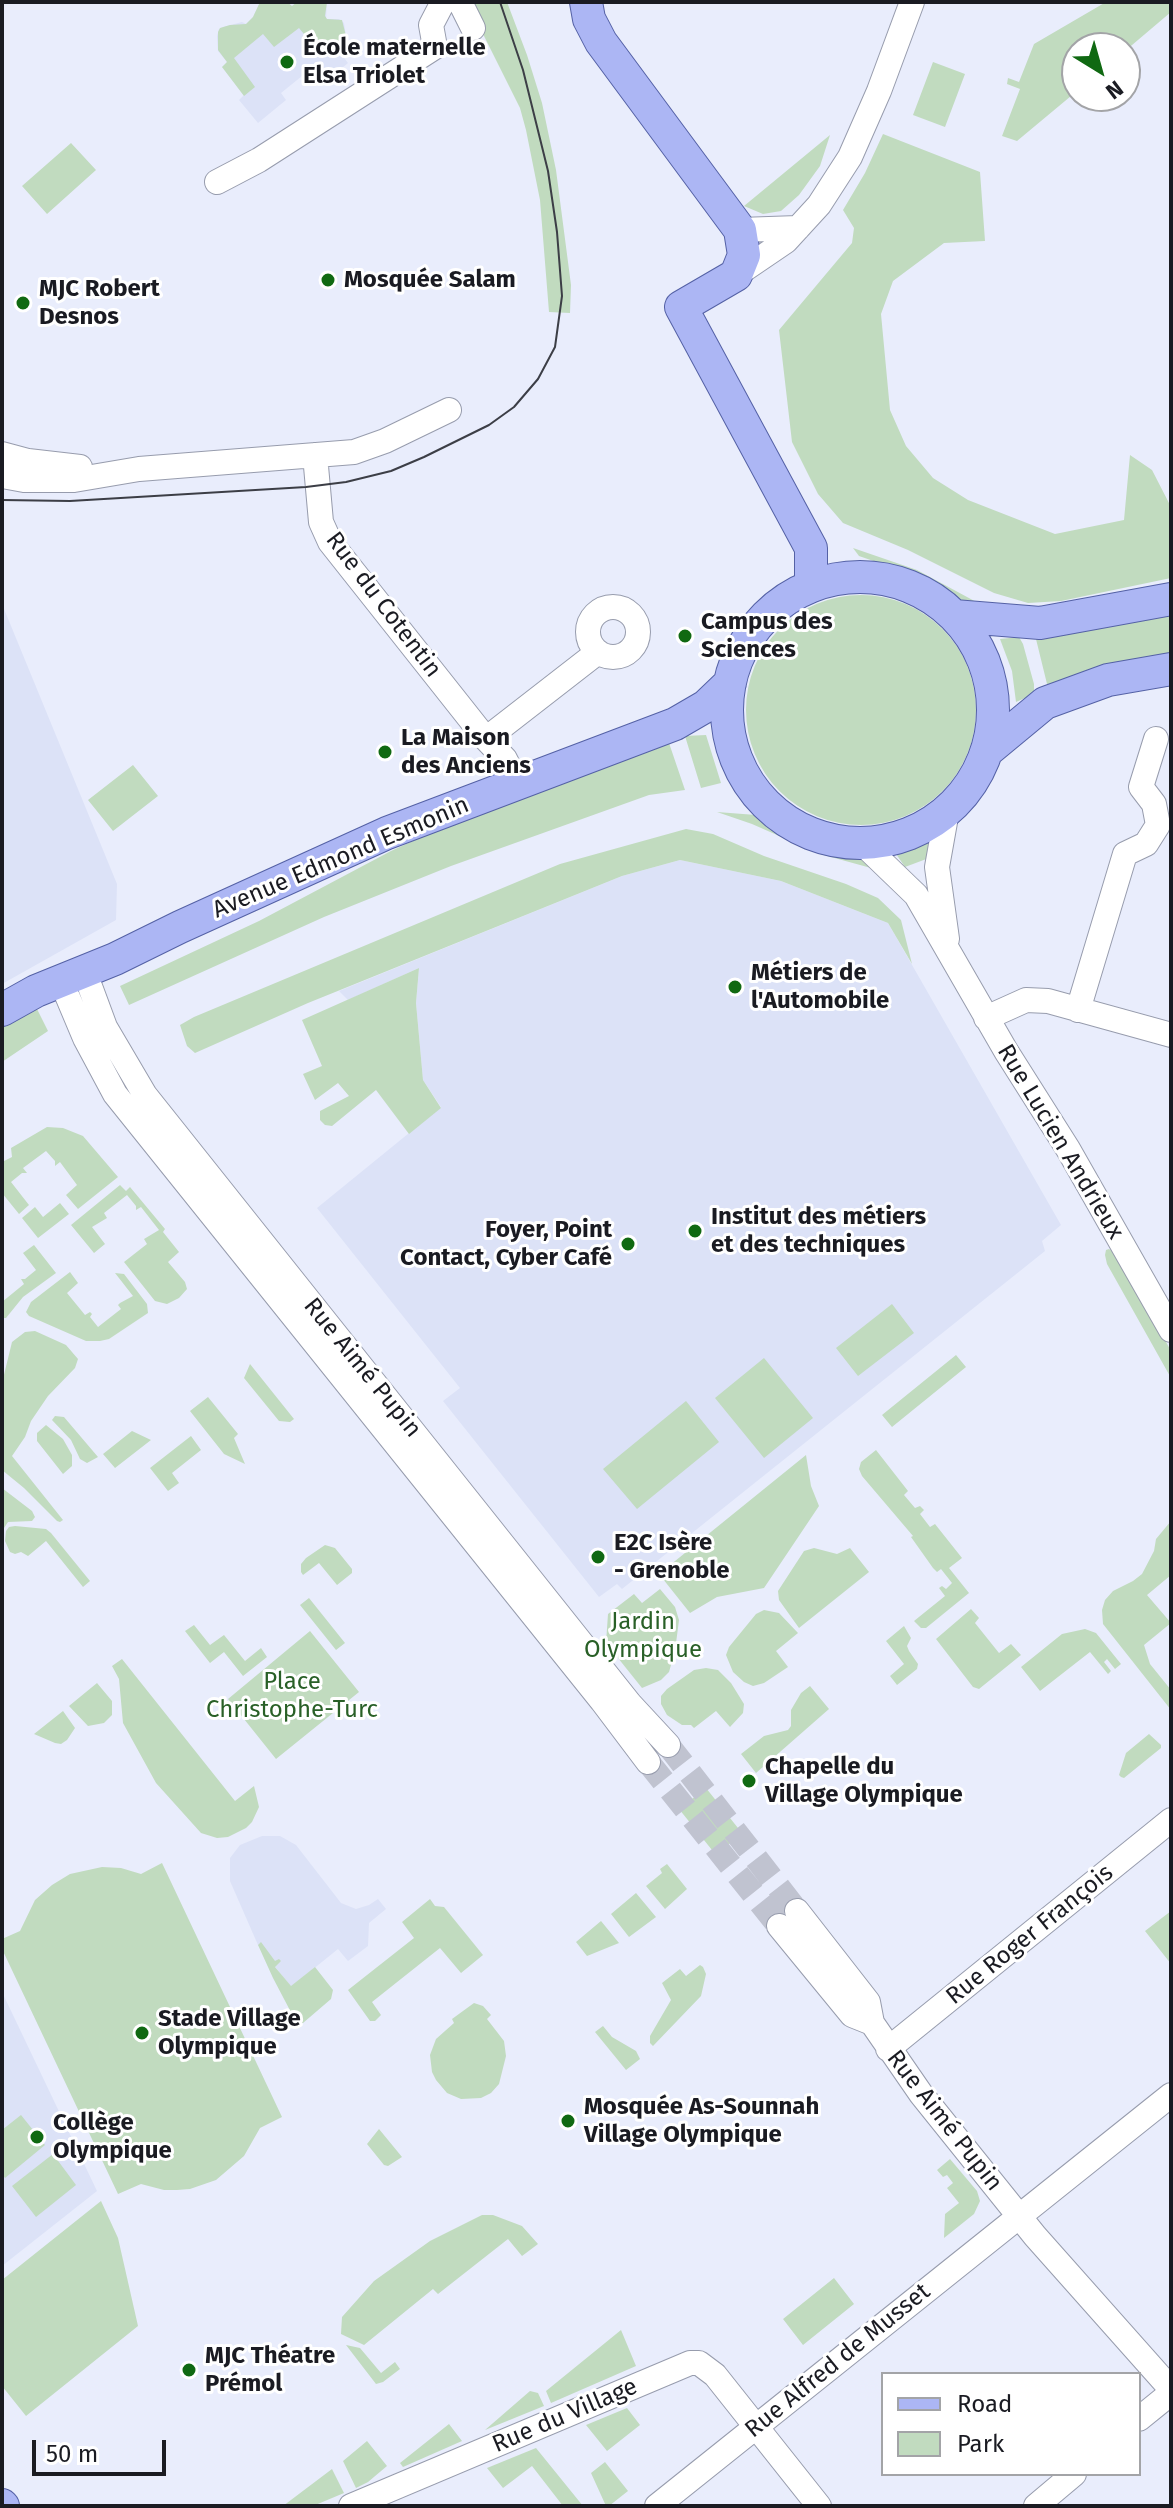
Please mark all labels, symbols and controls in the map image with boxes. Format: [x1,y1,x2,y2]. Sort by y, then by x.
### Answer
north arrow [1061,32,1141,112]
place label: École maternelle Elsa Triolet [303,34,486,90]
marker: École maternelle Elsa Triolet [278,53,296,71]
text: N [1101,75,1128,105]
place label: Mosquée Salam [344,266,516,294]
marker: Mosquée Salam [319,271,337,289]
place label: MJC Robert Desnos [39,275,160,331]
marker: MJC Robert Desnos [14,294,32,312]
street label: Rue du Cotentin [319,527,447,683]
place label: Campus des Sciences [701,608,833,664]
marker: Campus des Sciences [676,627,694,645]
place label: La Maison des Anciens [401,724,531,780]
marker: La Maison des Anciens [376,743,394,761]
street label: Avenue Edmond Esmonin [209,791,473,925]
place label: Métiers de l'Automobile [751,959,889,1015]
marker: Métiers de l'Automobile [726,978,744,996]
street label: Rue Lucien Andrieux [990,1039,1130,1245]
place label: Institut des métiers et des techniques [711,1203,926,1259]
place label: Foyer, Point Contact, Cyber Café [400,1216,612,1272]
marker: Institut des métiers et des techniques [686,1222,704,1240]
marker: Foyer, Point Contact, Cyber Café [619,1235,637,1253]
street label: Rue Aimé Pupin [297,1293,427,1443]
place label: E2C Isère - Grenoble [614,1529,730,1585]
marker: E2C Isère - Grenoble [589,1548,607,1566]
park label: Jardin Olympique [584,1608,702,1664]
park label: Place Christophe-Turc [206,1668,378,1724]
place label: Chapelle du Village Olympique [765,1753,963,1809]
marker: Chapelle du Village Olympique [740,1772,758,1790]
street label: Rue Roger François [941,1859,1119,2011]
place label: Stade Village Olympique [158,2005,301,2061]
marker: Stade Village Olympique [133,2024,151,2042]
street label: Rue Aimé Pupin [880,2045,1008,2197]
place label: Mosquée As-Sounnah Village Olympique [584,2093,819,2149]
place label: Collège Olympique [53,2109,172,2165]
marker: Mosquée As-Sounnah Village Olympique [559,2112,577,2130]
marker: Collège Olympique [28,2128,46,2146]
street label: Rue Alfred de Musset [740,2278,936,2444]
place label: MJC Théatre Prémol [205,2342,335,2398]
marker: MJC Théatre Prémol [180,2361,198,2379]
legend [881,2372,1141,2476]
street label: Rue du Village [488,2373,642,2459]
text: Road [957,2390,1012,2418]
scale bar [36,2424,170,2474]
text: Park [957,2430,1004,2458]
text: 50 m [46,2440,98,2468]

